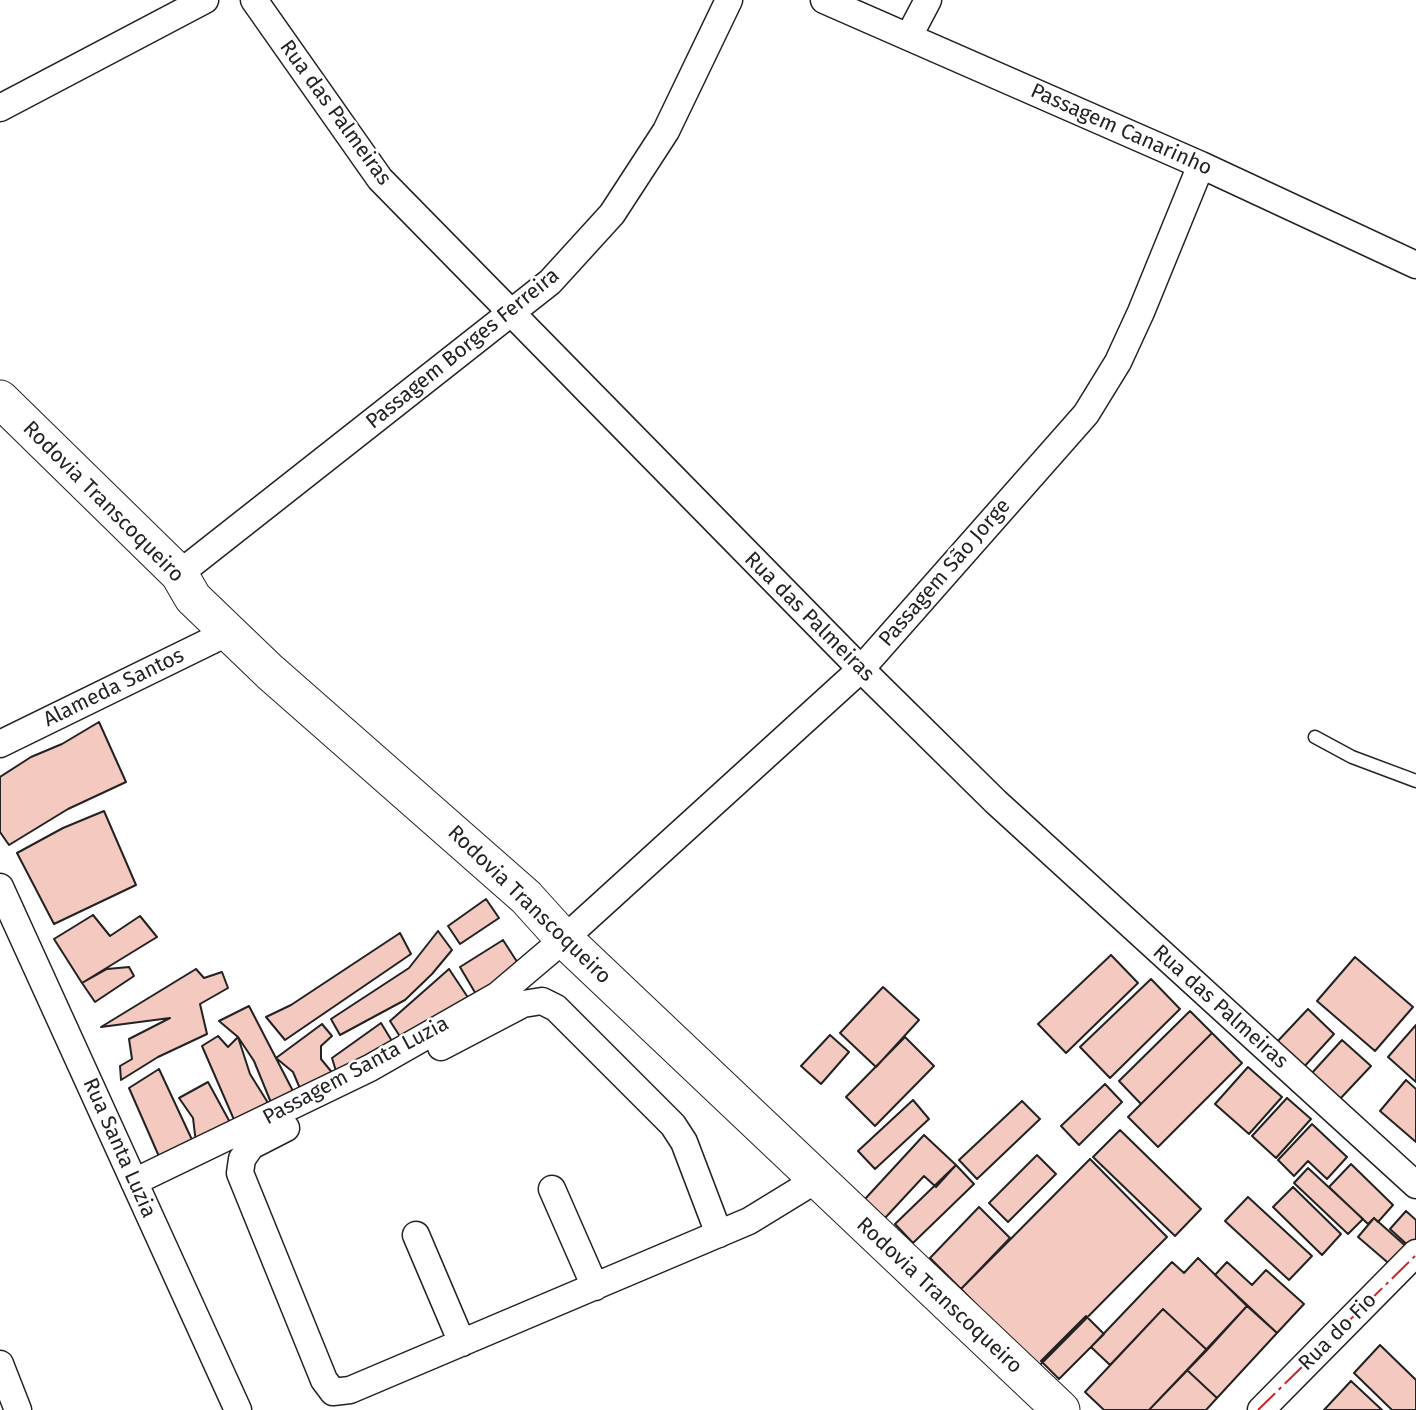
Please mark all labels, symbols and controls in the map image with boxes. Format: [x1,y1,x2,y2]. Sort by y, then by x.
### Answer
street label: Rua das Palmeiras [274,36,396,190]
street label: Passagem Canarinho [1026,79,1216,181]
street label: Passagem Borges Ferreira [361,263,565,435]
street label: Rodovia Transcoqueiro [17,416,189,588]
street label: Passagem São Jorge [874,494,1016,652]
street label: Rua das Palmeiras [739,547,879,687]
street label: Alameda Santos [40,643,188,733]
street label: Rodovia Transcoqueiro [442,820,616,990]
street label: Rua das Palmeiras [1147,940,1293,1074]
street label: Passagem Santa Luzia [259,1011,453,1131]
street label: Rua Santa Luzia [77,1074,161,1222]
street label: Rodovia Transcoqueiro [851,1213,1027,1379]
street label: Rua do Fio [1294,1288,1382,1376]

